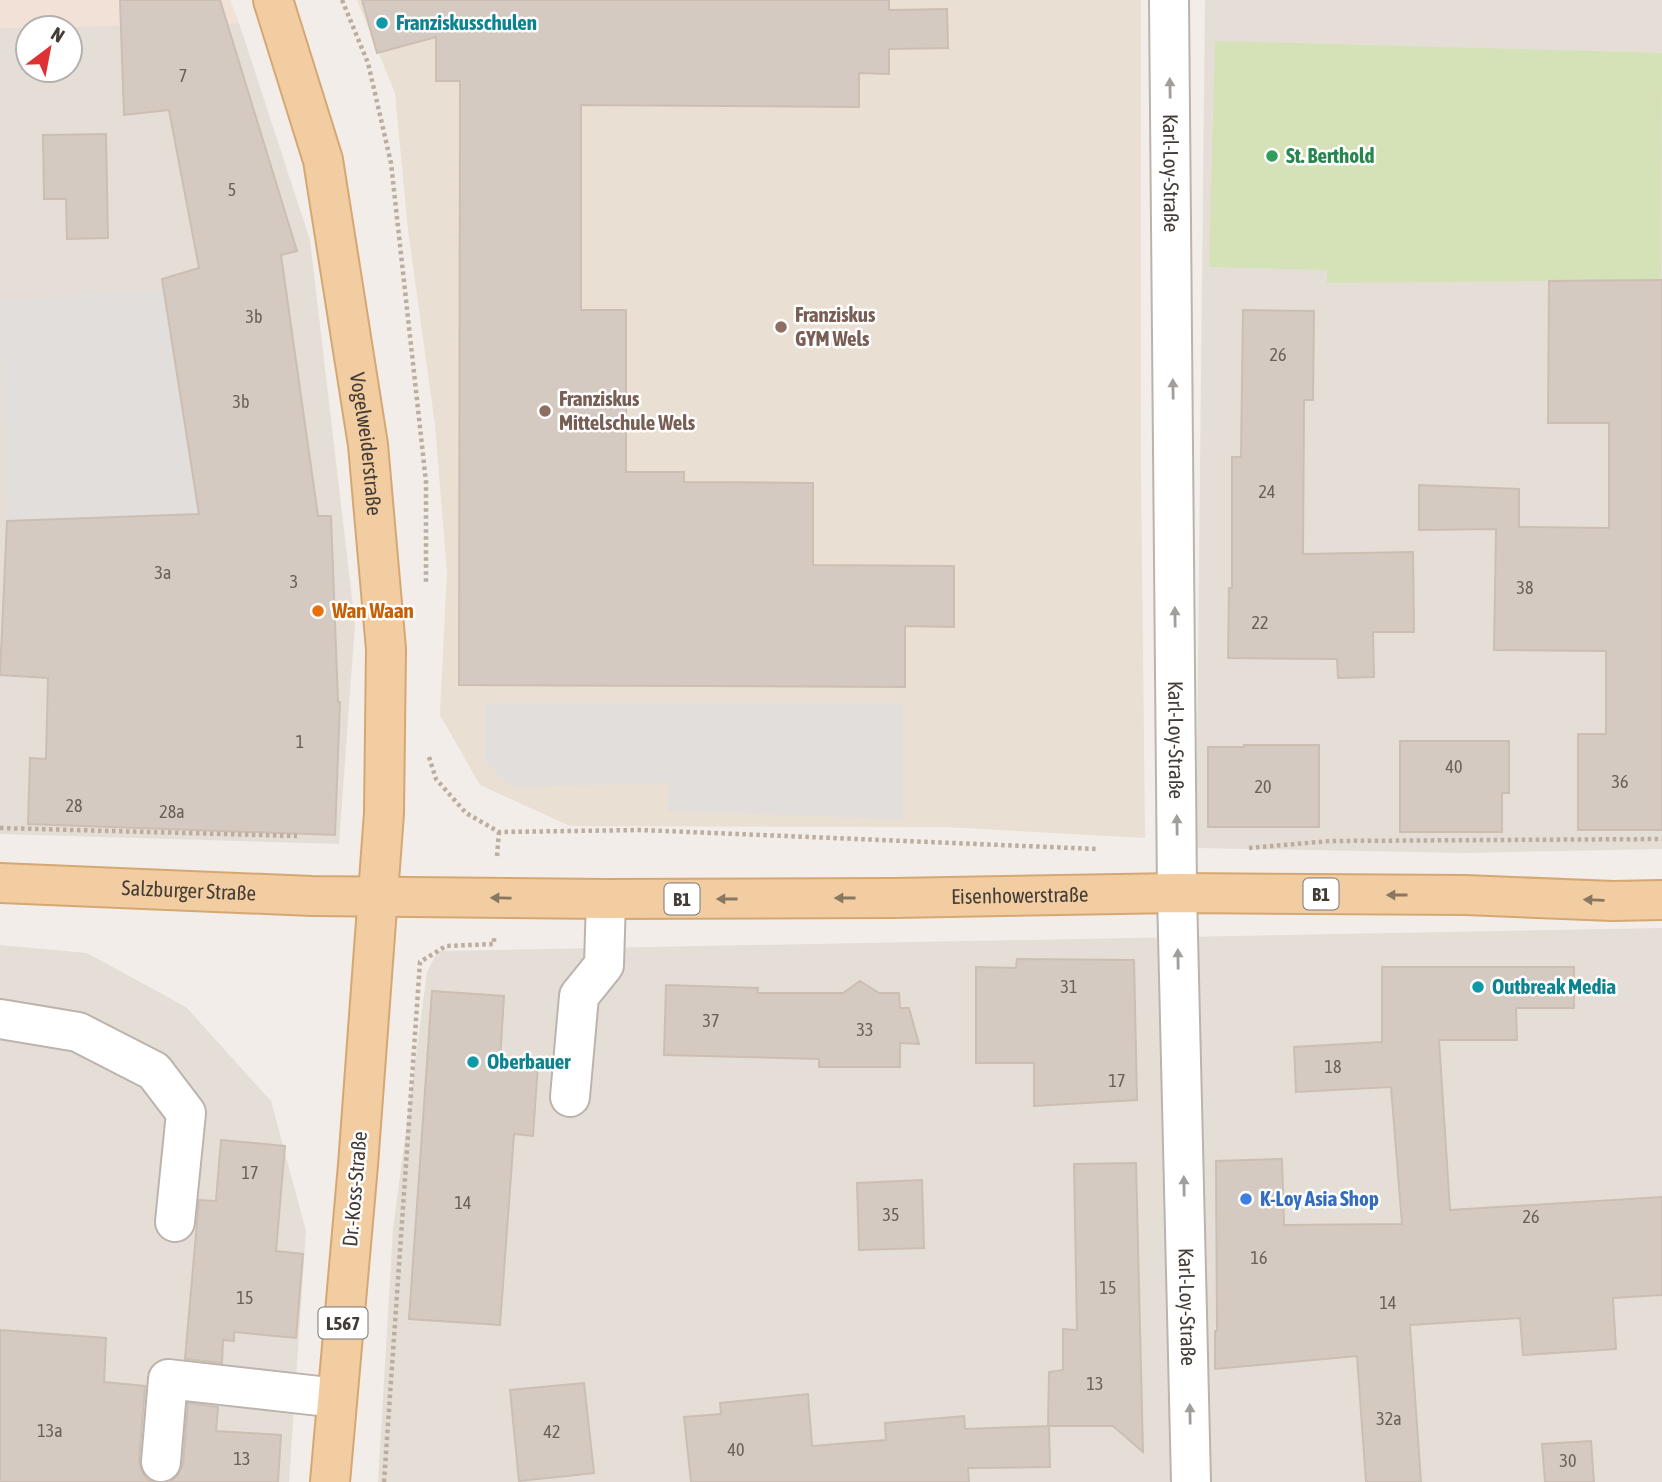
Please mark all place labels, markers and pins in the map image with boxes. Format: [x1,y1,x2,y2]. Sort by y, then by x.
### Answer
place label: Franziskusschulen [396,10,537,34]
marker: Franziskusschulen [374,15,390,31]
place label: St. Berthold [1286,143,1374,167]
marker: St. Berthold [1264,148,1280,164]
place label: Franziskus GYM Wels [795,302,876,350]
marker: Franziskus GYM Wels [773,319,789,335]
place label: Franziskus Mittelschule Wels [559,386,696,434]
marker: Franziskus Mittelschule Wels [537,403,553,419]
place label: Wan Waan [331,598,414,622]
marker: Wan Waan [310,603,326,619]
place label: Outbreak Media [1492,974,1616,998]
marker: Outbreak Media [1470,979,1486,995]
place label: Oberbauer [487,1049,571,1073]
marker: Oberbauer [465,1054,481,1070]
place label: K-Loy Asia Shop [1260,1186,1379,1210]
marker: K-Loy Asia Shop [1238,1191,1254,1207]

